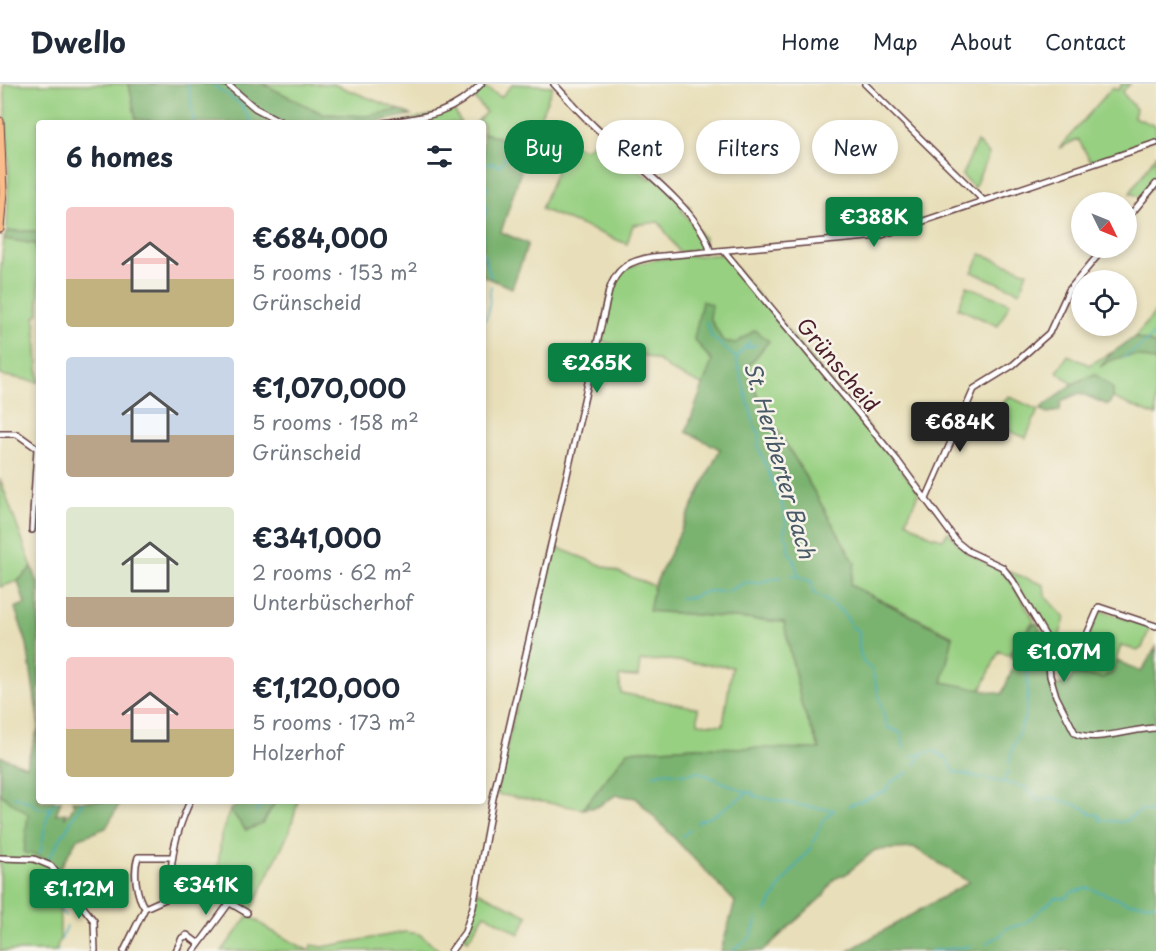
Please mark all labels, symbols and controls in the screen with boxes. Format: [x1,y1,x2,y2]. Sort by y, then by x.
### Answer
text: Dwello [30,20,126,63]
text: Home [781,25,840,57]
text: Map [873,25,918,57]
text: About [951,25,1012,57]
text: Contact [1045,25,1126,57]
chip: Buy [504,120,584,174]
chip: Rent [596,120,684,174]
chip: Filters [696,120,800,174]
chip: New [812,120,898,174]
text: 6 homes [66,137,173,176]
icon: filters [423,140,456,173]
north arrow [1071,192,1137,258]
map controls [1071,192,1137,336]
pin: €388K [832,197,916,248]
text: €388K [839,201,909,231]
text: €684,000 [252,218,388,257]
icon: home [114,231,186,303]
text: 5 rooms · 153 m² [252,257,418,287]
button: locate [1071,270,1137,336]
text: Grünscheid [252,287,362,317]
street label: Grünscheid [790,310,888,418]
pin: €265K [555,343,639,394]
text: €265K [562,347,632,377]
water label: St. Heriberter Bach [737,358,825,563]
text: €1,070,000 [252,368,406,407]
icon: home [114,381,186,453]
pin: €684K [918,402,1002,453]
text: €684K [925,406,995,436]
text: 5 rooms · 158 m² [252,407,419,437]
text: Grünscheid [252,437,362,467]
text: €341,000 [252,518,382,557]
icon: home [114,531,186,603]
text: 2 rooms · 62 m² [252,557,412,587]
text: Unterbüscherhof [252,587,413,617]
pin: €1.07M [1015,632,1113,683]
text: €1.07M [1027,636,1101,666]
text: €1,120,000 [252,668,400,707]
icon: home [114,681,186,753]
text: 5 rooms · 173 m² [252,707,416,737]
text: Holzerhof [252,737,344,767]
pin: €341K [164,865,248,916]
pin: €1.12M [30,869,128,920]
text: €341K [173,869,239,899]
text: €1.12M [44,873,114,903]

